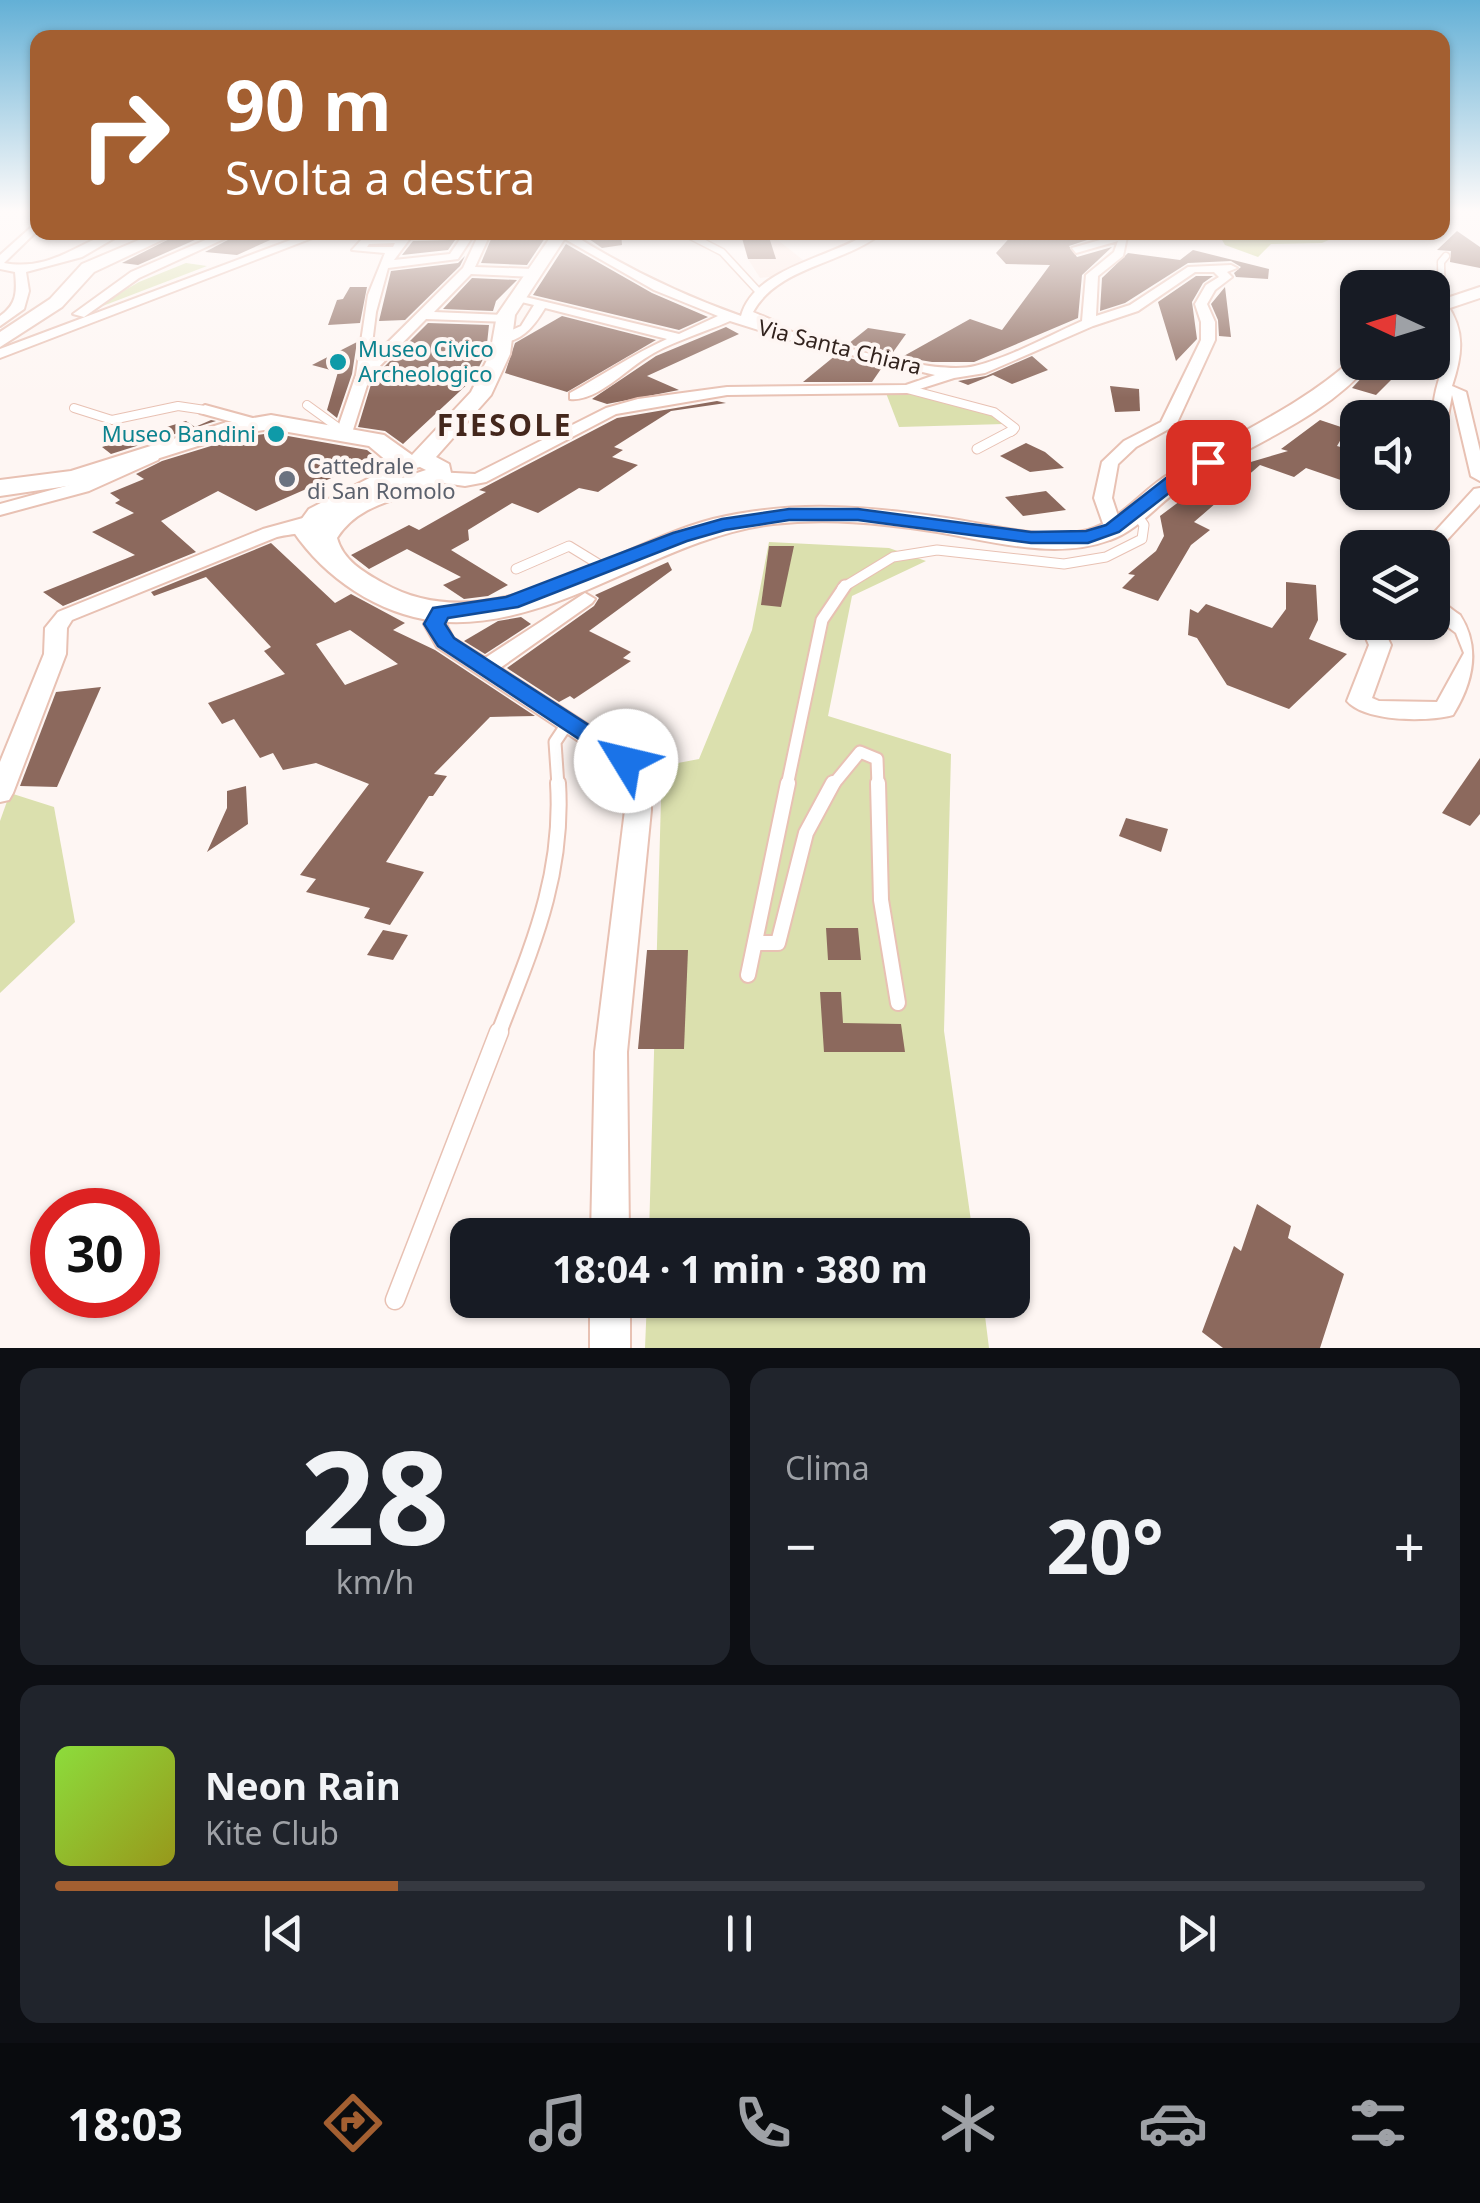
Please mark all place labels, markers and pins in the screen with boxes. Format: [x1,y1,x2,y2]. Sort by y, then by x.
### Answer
place label: Museo Civico Archeologico [358,333,494,388]
marker: Museo Civico Archeologico [327,351,349,373]
place label: Museo Bandini [102,418,256,448]
pin [1166,420,1251,505]
marker: Museo Bandini [265,423,287,445]
place label: Cattedrale di San Romolo [307,450,456,505]
marker: Cattedrale di San Romolo [276,468,298,490]

